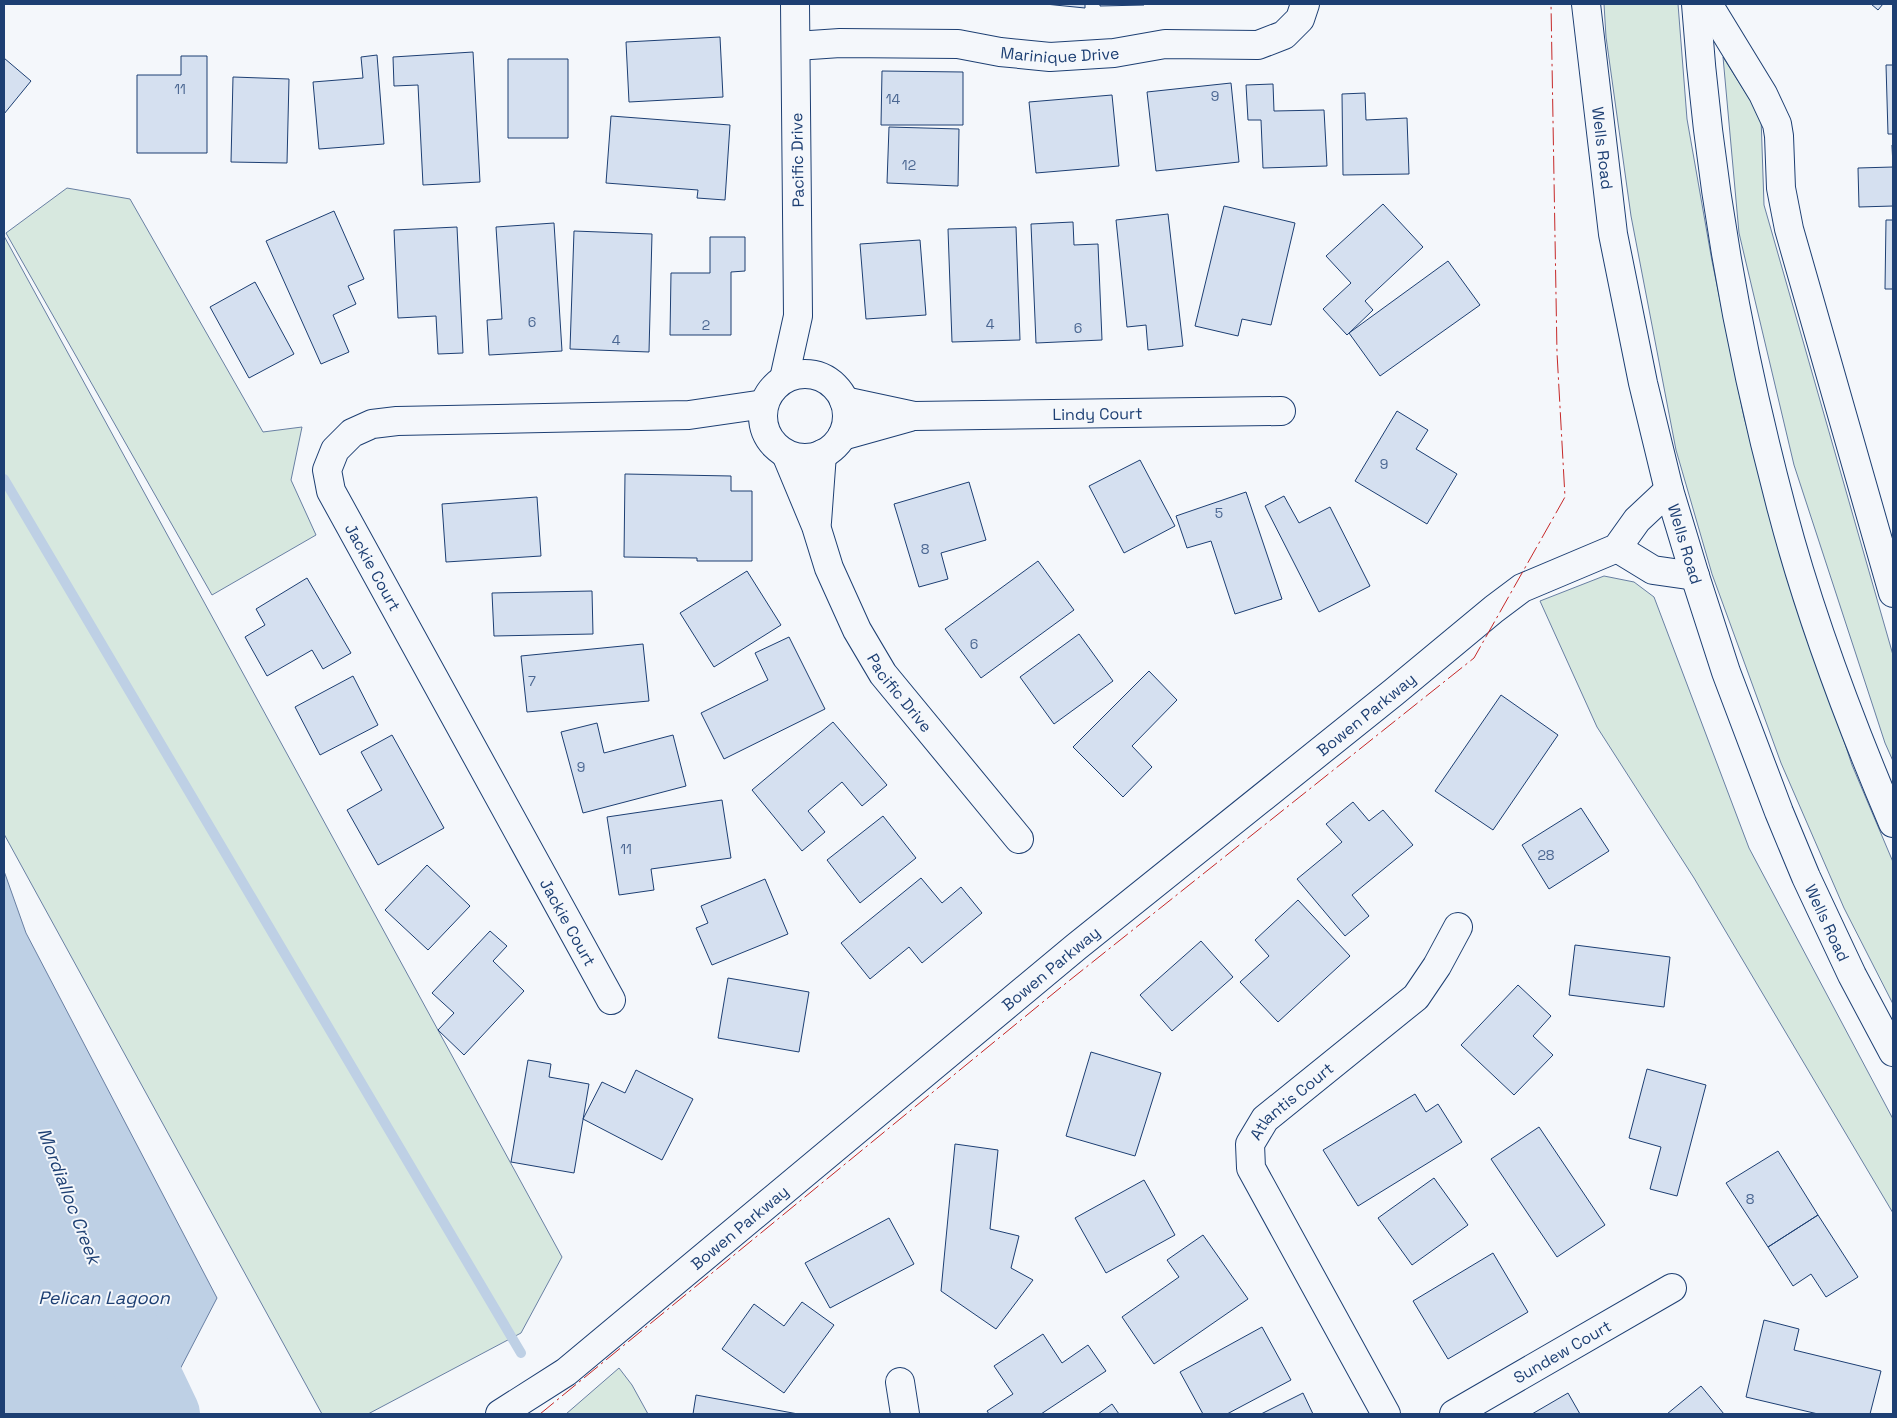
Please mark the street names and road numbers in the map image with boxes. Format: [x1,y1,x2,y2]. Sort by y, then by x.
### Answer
street label: Marinique Drive [1000,42,1121,68]
street label: Wells Road [1587,106,1618,190]
street label: Pacific Drive [786,113,809,207]
street label: Lindy Court [1052,403,1143,425]
street label: Wells Road [1663,501,1707,587]
street label: Jackie Court [340,520,405,615]
street label: Pacific Drive [862,650,937,737]
street label: Bowen Parkway [1313,668,1420,761]
street label: Jackie Court [535,875,600,970]
street label: Wells Road [1800,881,1854,965]
street label: Bowen Parkway [998,922,1104,1015]
street label: Atlantis Court [1245,1058,1338,1144]
street label: Bowen Parkway [686,1181,793,1275]
street label: Sundew Court [1510,1315,1615,1388]

